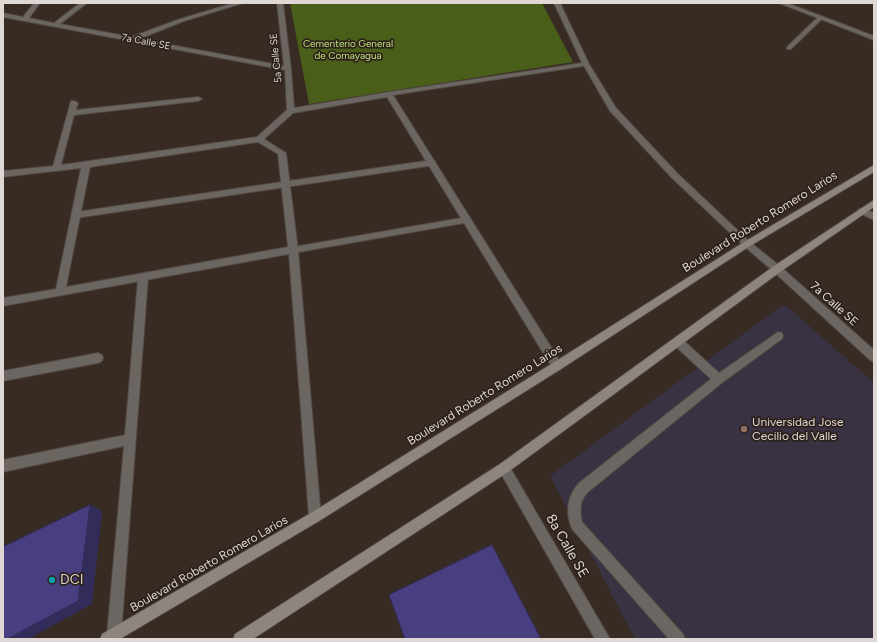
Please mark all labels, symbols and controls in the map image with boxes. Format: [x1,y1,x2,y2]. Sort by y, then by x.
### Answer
street label: 7a Calle SE [120,31,172,53]
street label: 5a Calle SE [267,32,285,84]
park label: Cementerio General de Comayagua [303,38,393,62]
street label: Boulevard Roberto Romero Larios [680,168,840,276]
street label: 7a Calle SE [807,279,861,329]
street label: Boulevard Roberto Romero Larios [405,341,565,449]
place label: Universidad Jose Cecilio del Valle [752,415,843,443]
marker: Universidad Jose Cecilio del Valle [739,424,749,434]
street label: 8a Calle SE [542,511,592,581]
street label: Boulevard Roberto Romero Larios [128,513,290,615]
place label: DCI [60,572,84,588]
marker: DCI [47,575,57,585]

